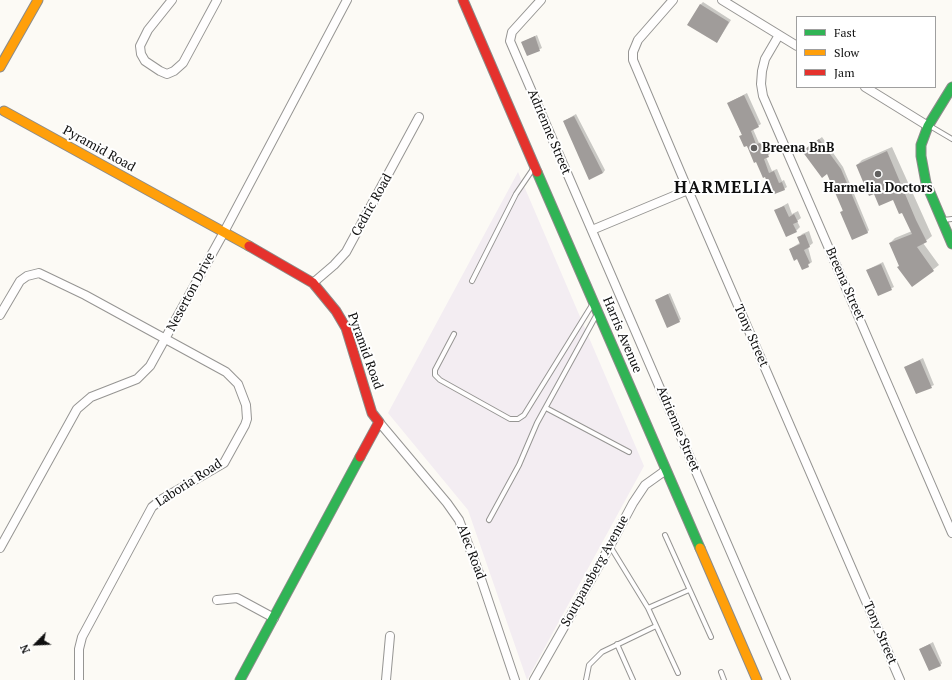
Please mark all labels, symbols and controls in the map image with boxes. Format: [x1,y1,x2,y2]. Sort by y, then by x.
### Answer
legend [796,16,936,88]
text: Fast [834,25,856,40]
text: Slow [834,45,859,60]
text: Jam [834,65,855,80]
street label: Adrienne Street [524,87,574,177]
street label: Pyramid Road [60,123,138,175]
place label: Breena BnB [762,140,834,156]
marker: Breena BnB [749,143,759,153]
marker: Harmelia Doctors [873,169,883,179]
street label: Cedric Road [348,171,396,239]
district label: HARMELIA [674,178,774,198]
place label: Harmelia Doctors [823,180,933,196]
street label: Breena Street [822,245,868,323]
street label: Neserton Drive [164,250,218,334]
street label: Harris Avenue [599,295,645,375]
street label: Tony Street [730,302,772,370]
street label: Pyramid Road [344,311,386,391]
street label: Adrienne Street [653,384,703,474]
street label: Laboria Road [153,456,225,510]
street label: Soutpansberg Avenue [558,513,632,629]
street label: Alec Road [453,522,489,582]
street label: Tony Street [860,599,900,667]
north arrow [16,624,56,664]
text: N [17,642,33,656]

